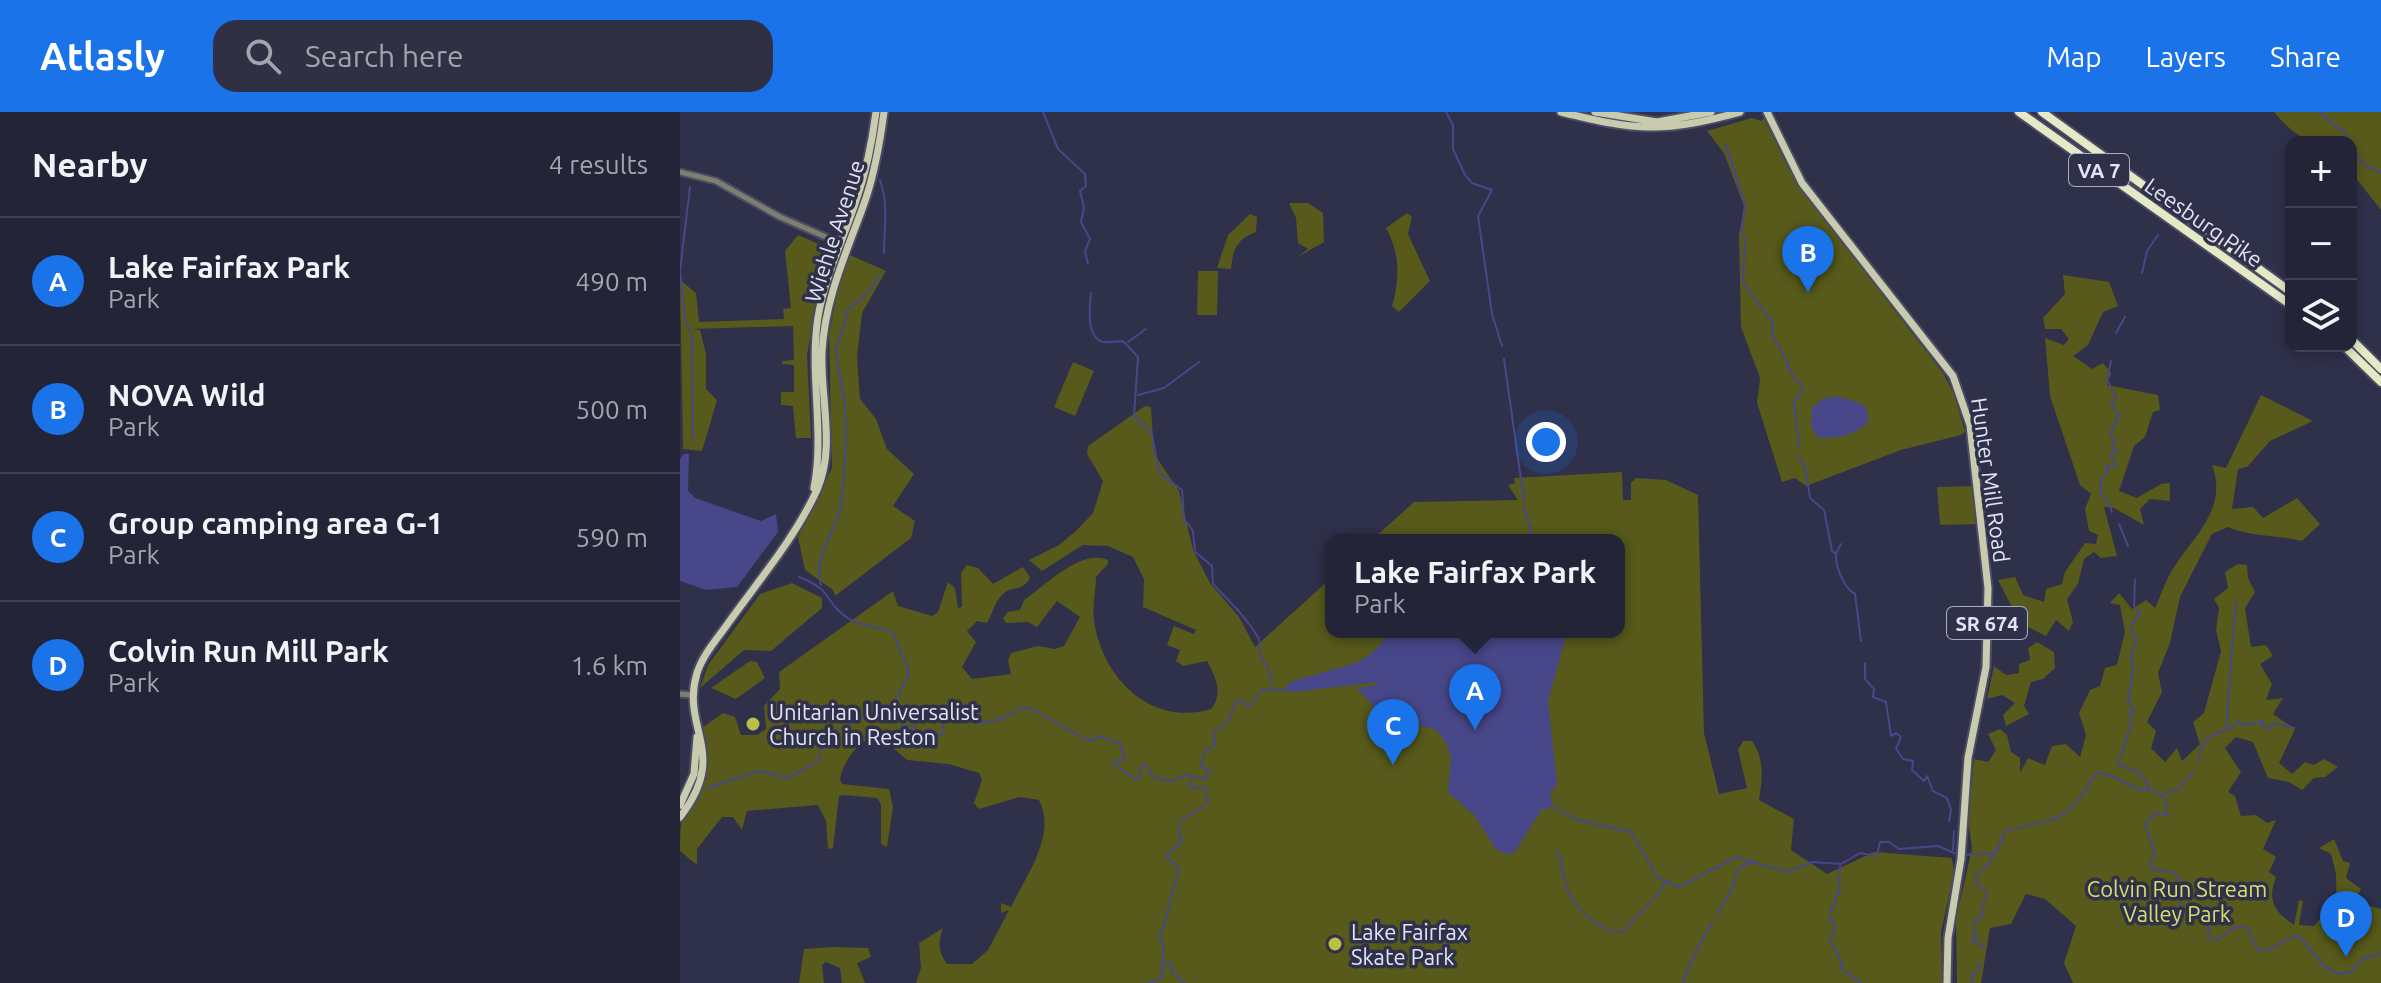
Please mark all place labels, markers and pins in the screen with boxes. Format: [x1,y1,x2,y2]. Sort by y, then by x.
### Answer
pin: B [1782,226,1834,292]
pin: A [1449,664,1501,730]
place label: Unitarian Universalist Church in Reston [769,699,979,749]
pin: C [1367,699,1419,765]
marker: Unitarian Universalist Church in Reston [744,715,762,733]
pin: D [2320,891,2372,957]
place label: Lake Fairfax Skate Park [1351,919,1468,969]
marker: Lake Fairfax Skate Park [1326,935,1344,953]

